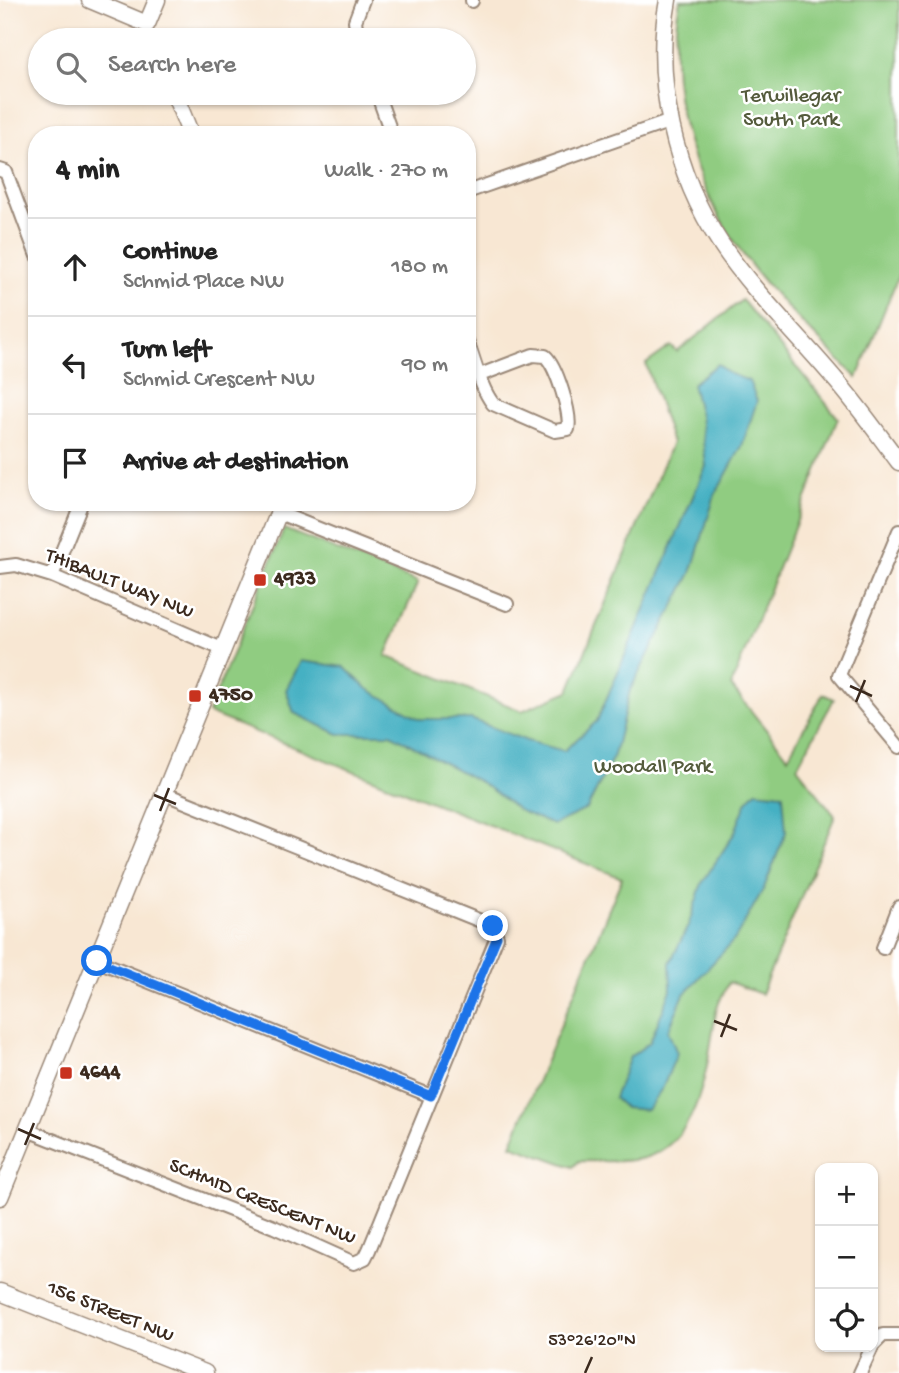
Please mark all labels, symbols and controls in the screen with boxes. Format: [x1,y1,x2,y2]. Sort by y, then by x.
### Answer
search box [28,28,476,105]
icon: search [52,48,90,86]
text: Search here [108,51,236,82]
park label: Terwillegar South Park [741,85,842,134]
text: 4 min [56,154,119,189]
text: Walk · 270 m [324,158,448,185]
text: Continue [123,238,217,269]
icon: ahead [56,248,94,286]
text: 180 m [391,254,448,281]
text: Schmid Place NW [123,269,284,296]
text: Turn left [123,336,211,367]
icon: left [56,346,94,384]
text: 90 m [402,352,448,379]
text: Schmid Crescent NW [123,367,315,394]
icon: arrive [56,444,94,482]
text: Arrive at destination [123,448,348,479]
street label: THIBAULT WAY NW [40,544,197,626]
place label: 4933 [273,568,316,593]
marker: 4933 [252,572,268,588]
place label: 4750 [208,684,253,709]
marker: 4750 [187,688,203,704]
park label: Woodall Park [594,756,715,781]
route end [477,910,508,941]
route start [81,945,112,976]
place label: 4644 [79,1061,122,1086]
marker: 4644 [58,1065,74,1081]
street label: SCHMID CRESCENT NW [165,1154,359,1252]
map controls [815,1163,878,1352]
button: + [815,1163,878,1226]
button: − [815,1226,878,1289]
street label: 156 STREET NW [42,1276,177,1350]
button: locate [815,1289,878,1352]
text: 53°26'20"N [548,1331,636,1352]

